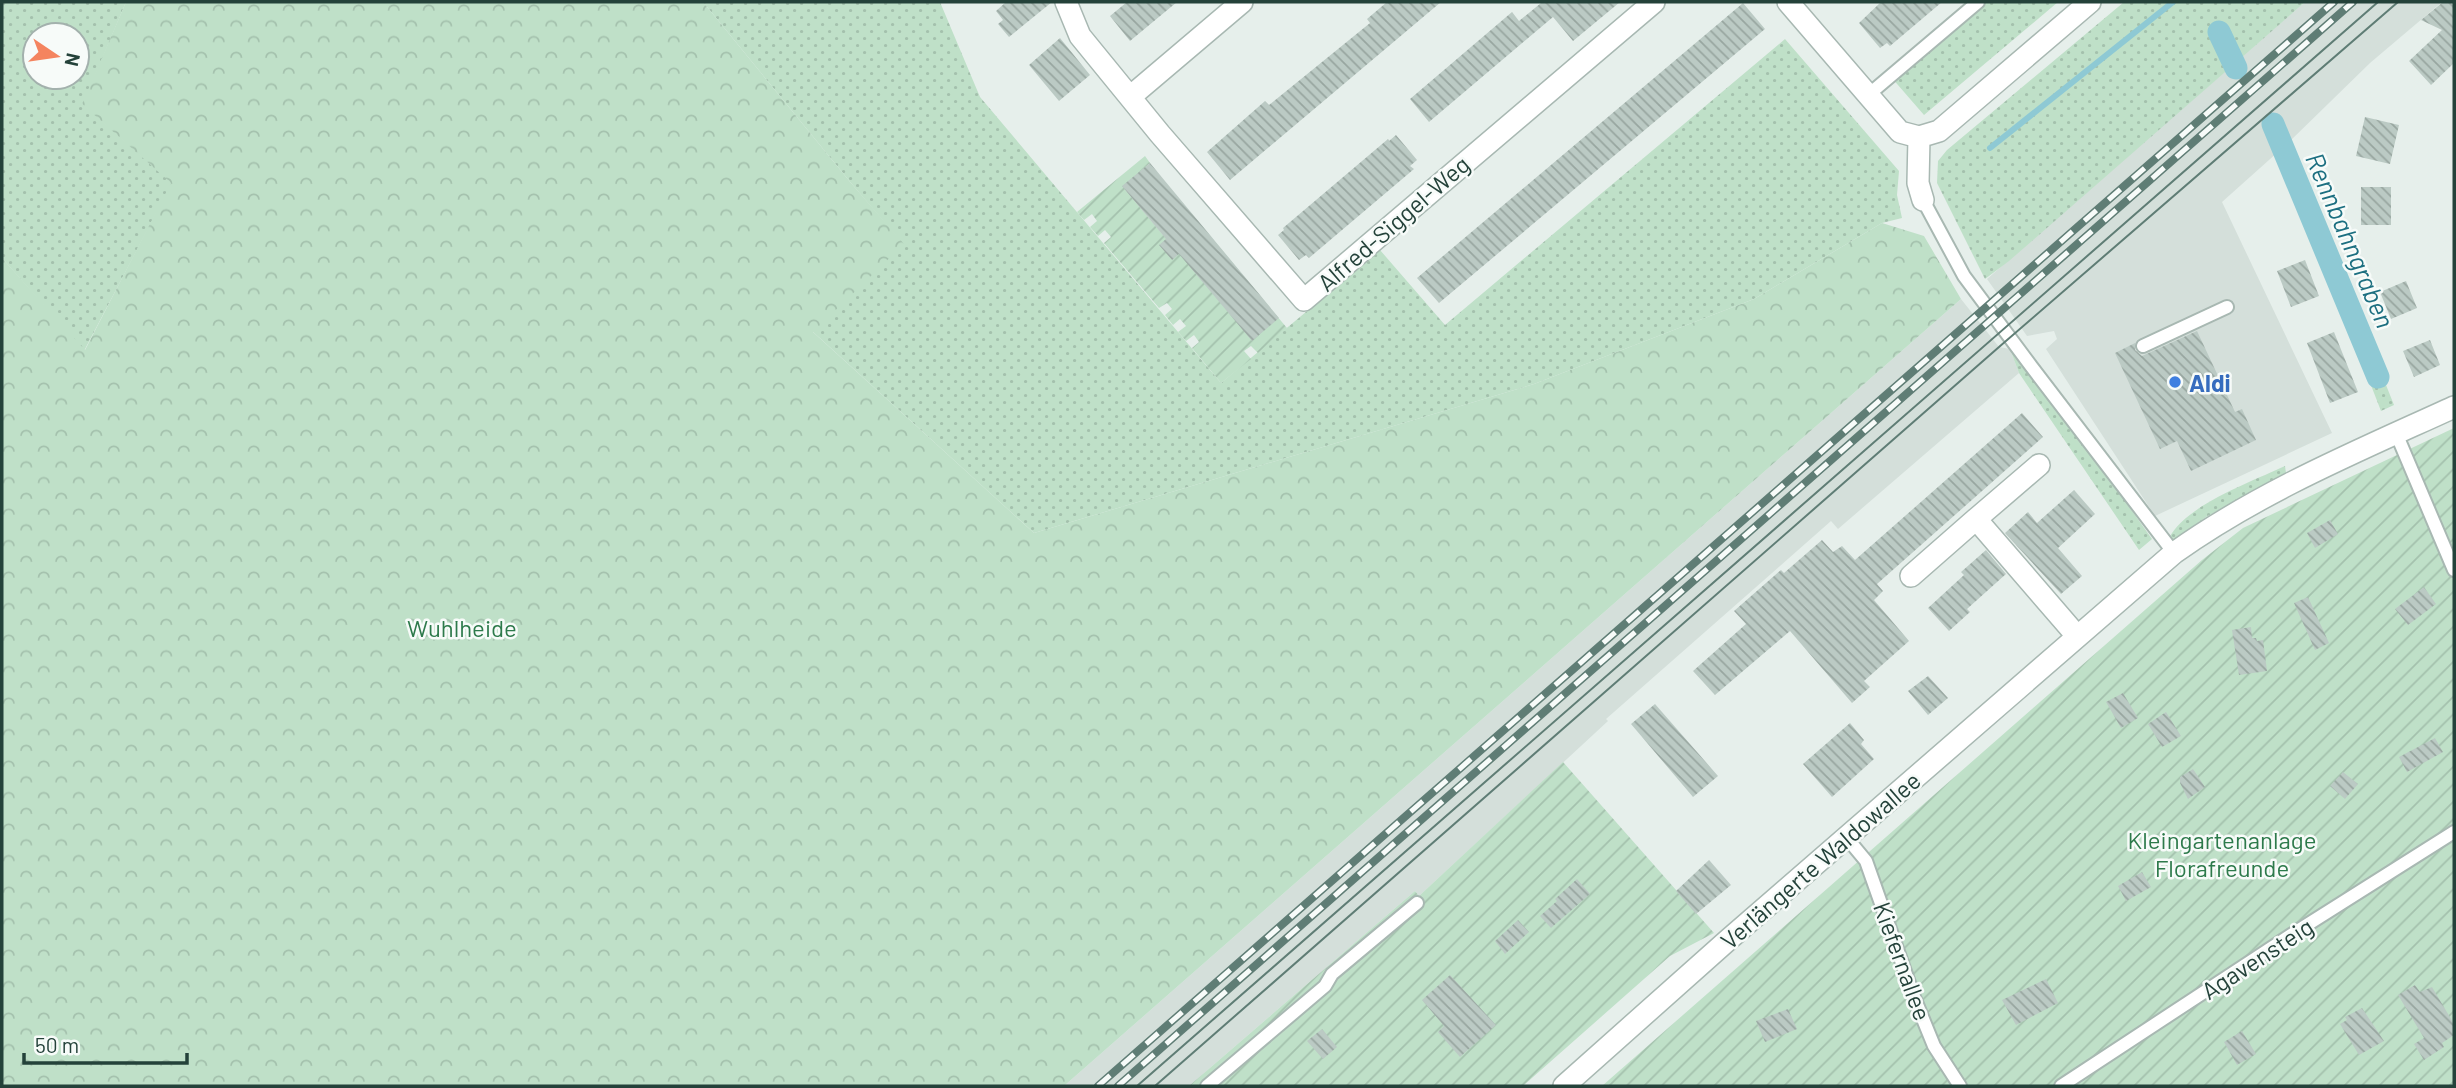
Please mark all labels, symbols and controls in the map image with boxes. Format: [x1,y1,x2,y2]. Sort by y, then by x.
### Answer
north arrow [21,21,91,91]
text: N [60,51,86,69]
water label: Rennbahngraben [2300,148,2402,332]
street label: Alfred-Siggel-Weg [1311,149,1475,297]
place label: Aldi [2189,368,2231,397]
marker: Aldi [2167,374,2183,390]
park label: Wuhlheide [407,613,517,642]
street label: Verlängerte Waldowallee [1714,765,1926,955]
park label: Kleingartenanlage Florafreunde [2128,825,2316,882]
street label: Kiefernallee [1868,898,1938,1024]
street label: Agavensteig [2196,911,2318,1005]
scale bar [24,1021,187,1066]
text: 50 m [35,1032,79,1057]

